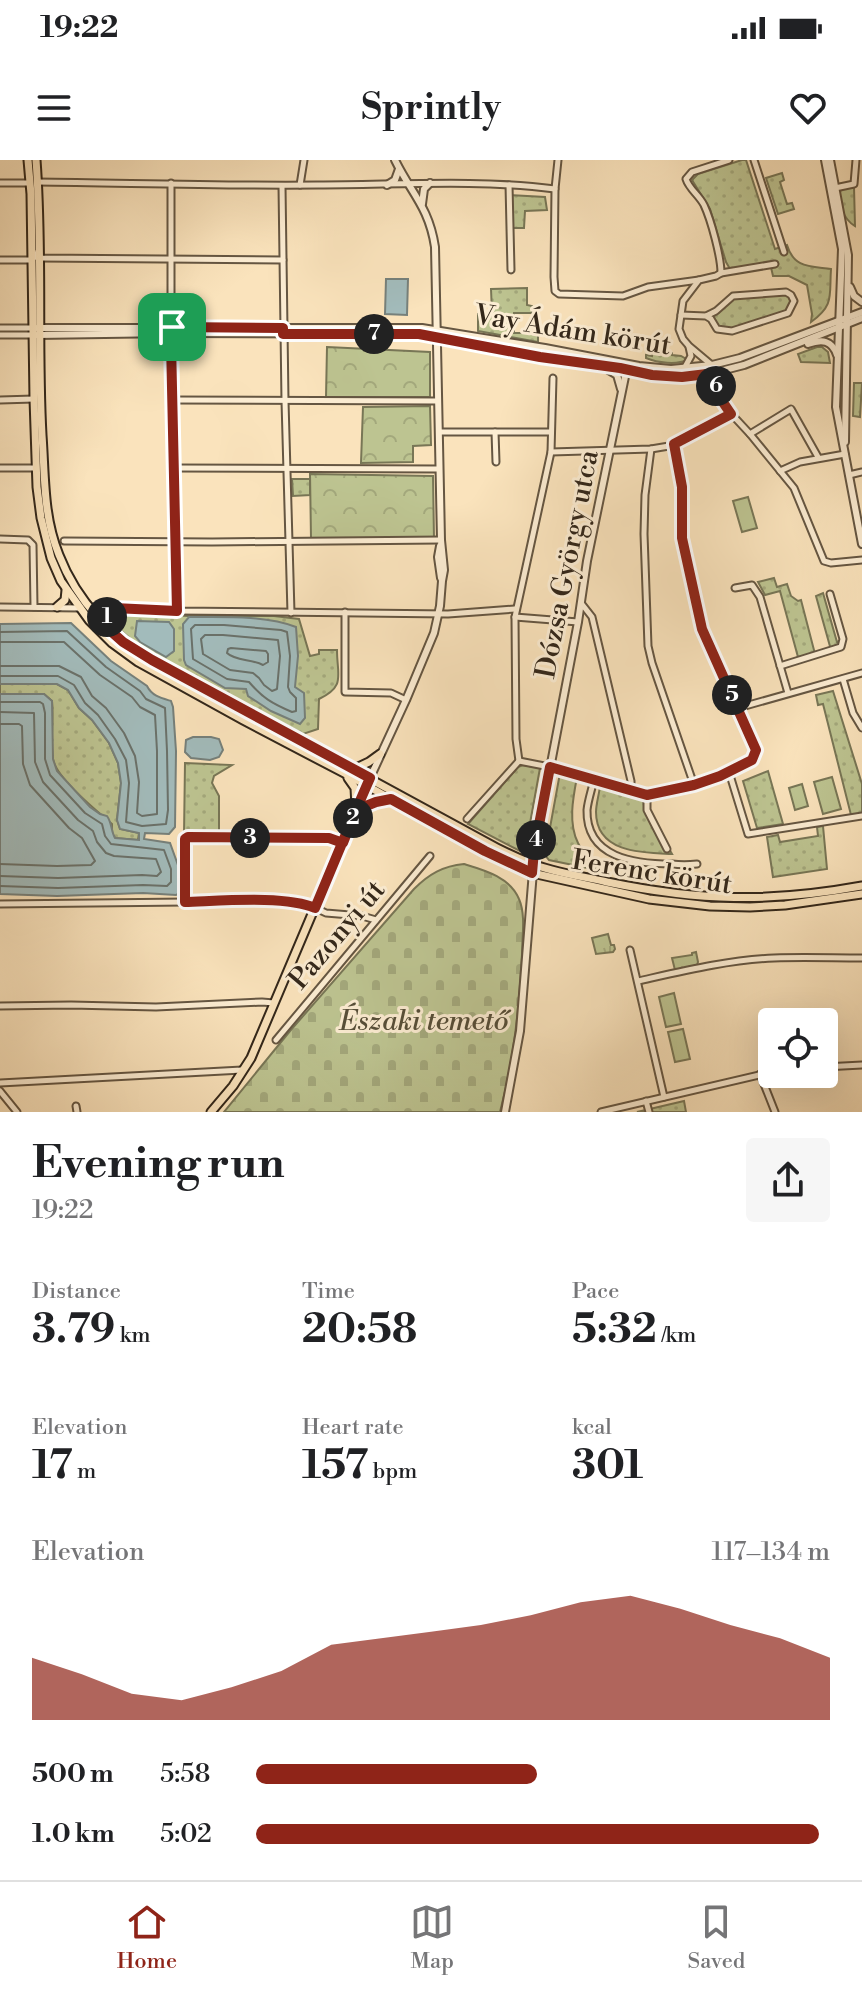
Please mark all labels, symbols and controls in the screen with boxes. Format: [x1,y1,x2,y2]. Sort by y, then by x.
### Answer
text: 19:22 [40,9,119,47]
icon: menu [32,86,76,130]
text: Sprintly [361,86,501,131]
icon: heart [786,86,830,130]
pin [138,293,206,361]
street label: Vay Ádám körút [471,296,674,363]
icon: arrive [150,305,194,349]
pin: 7 [354,314,394,354]
text: 7 [368,320,380,347]
pin: 6 [696,366,736,406]
text: 6 [709,372,723,399]
street label: Dózsa György utca [528,446,607,682]
pin: 1 [87,597,127,637]
text: 1 [102,603,112,630]
pin: 5 [712,675,752,715]
text: 5 [725,681,739,708]
pin: 2 [333,798,373,838]
text: 2 [346,804,360,831]
pin: 3 [230,818,270,858]
pin: 4 [516,820,556,860]
text: 3 [243,824,257,851]
text: 4 [529,826,543,853]
street label: Ferenc körút [569,843,735,902]
street label: Pazonyi út [281,873,393,997]
park label: Északi temető [338,1002,512,1039]
map controls [758,1008,838,1088]
button: locate [758,1008,838,1088]
text: Evening run [32,1136,285,1191]
button: share [746,1138,830,1222]
text: 19:22 [32,1194,94,1226]
text: Distance [32,1278,121,1305]
text: Time [302,1278,355,1305]
text: Pace [572,1278,619,1305]
text: 3.79 [32,1305,115,1355]
text: 20:58 [302,1305,417,1355]
text: 5:32 [572,1305,657,1355]
text: km [115,1322,151,1349]
text: /km [657,1322,696,1349]
text: Elevation [32,1414,127,1441]
text: Heart rate [302,1414,404,1441]
text: kcal [572,1414,612,1441]
text: 17 [32,1441,73,1491]
text: 157 [302,1441,368,1491]
text: 301 [572,1441,643,1491]
text: m [73,1458,96,1485]
text: bpm [368,1458,417,1485]
text: Elevation [32,1536,145,1568]
text: 117–134 m [711,1536,830,1568]
text: 500 m [32,1758,114,1790]
text: 5:58 [160,1758,210,1790]
text: 1.0 km [32,1818,115,1850]
text: 5:02 [160,1818,212,1850]
tab: Home [117,1900,177,1975]
tab: Map [410,1900,454,1975]
tab: Saved [688,1900,745,1975]

